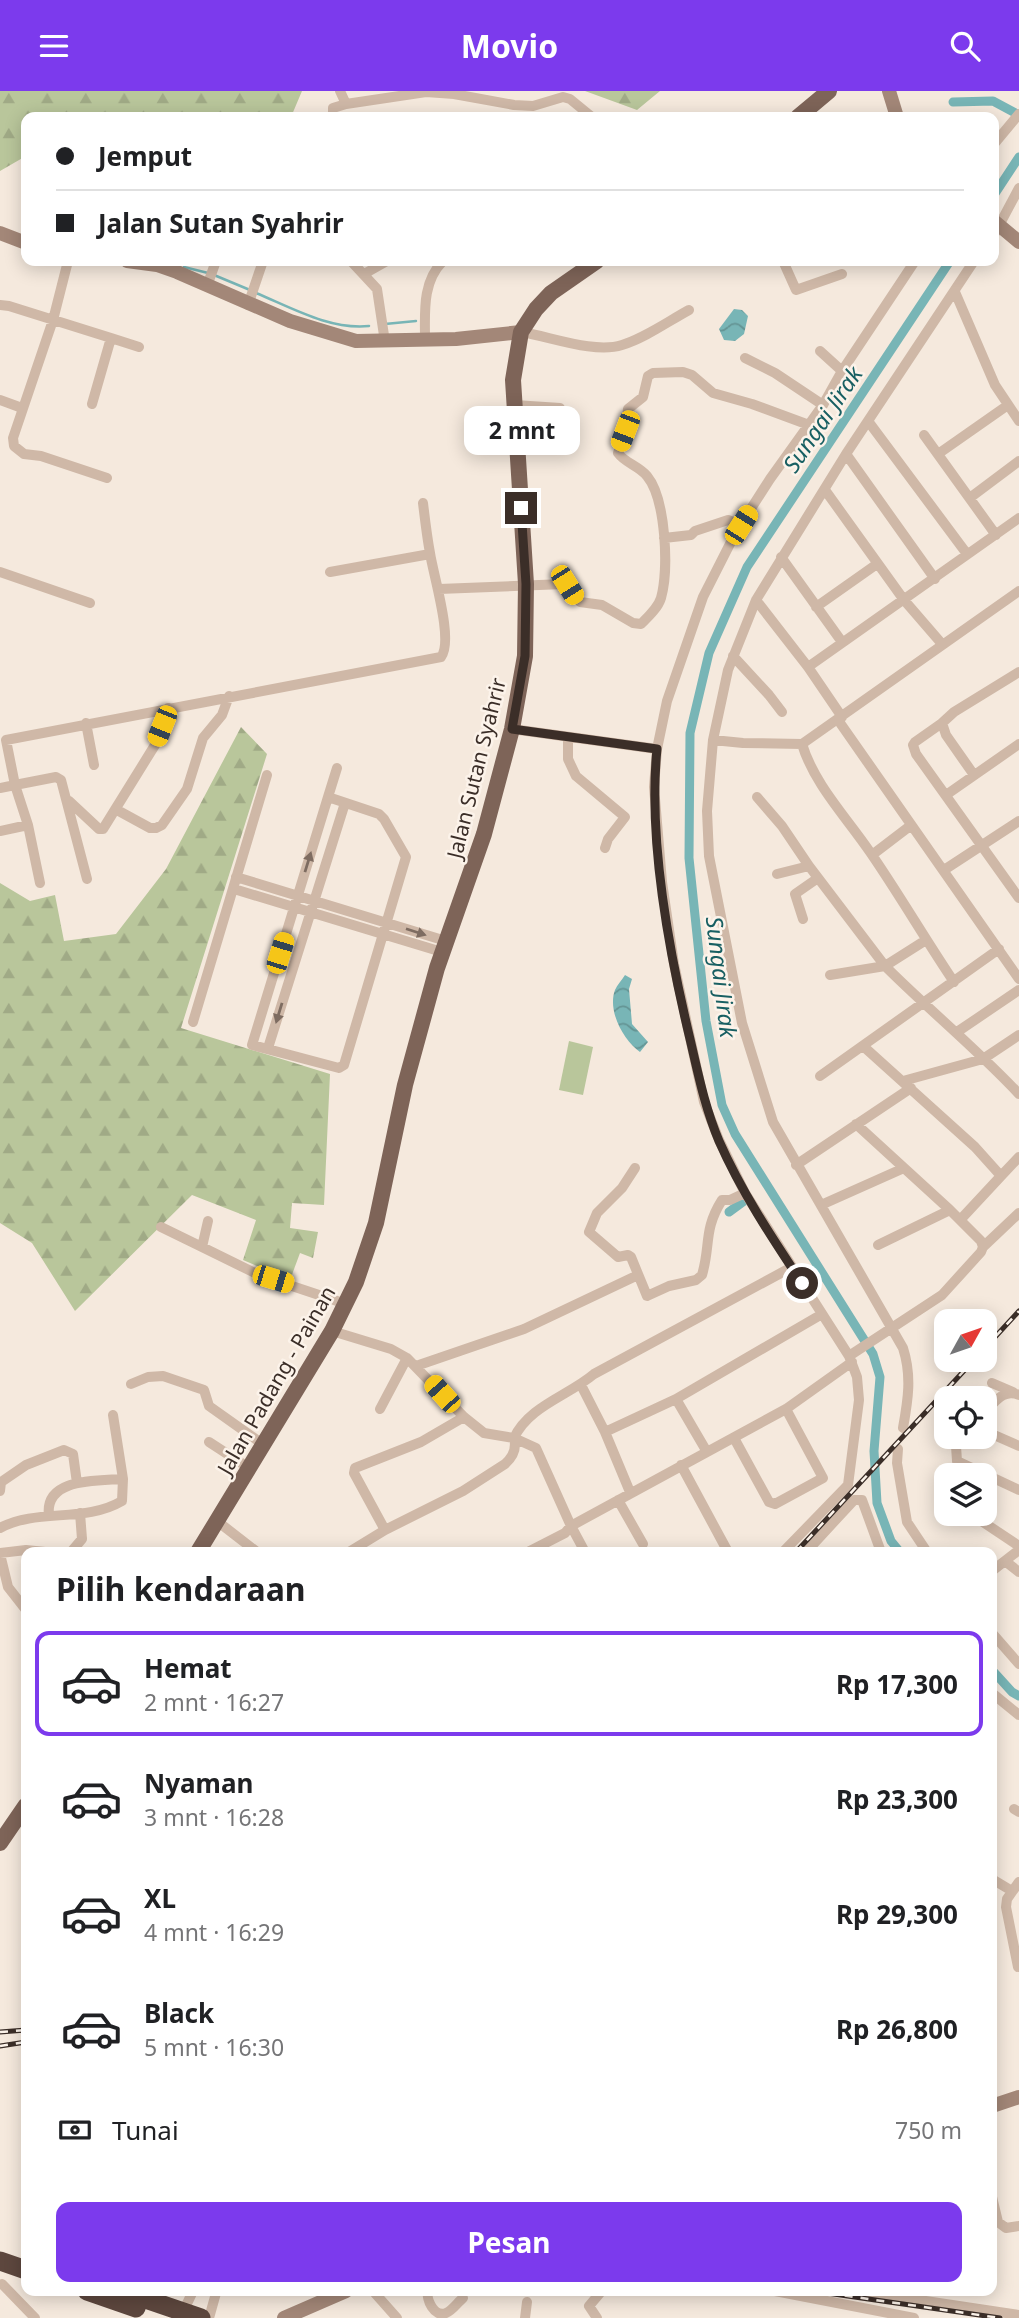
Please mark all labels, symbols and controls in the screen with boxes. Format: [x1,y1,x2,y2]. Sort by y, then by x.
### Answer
text: Movio [461,24,558,67]
icon: menu [35,27,73,65]
icon: search [946,27,984,65]
text: Jemput [98,138,192,174]
text: Jalan Sutan Syahrir [98,205,344,241]
water label: Sungai Jirak [775,358,870,478]
callout: 2 mnt [463,407,579,455]
car [608,408,643,454]
text: 2 mnt [489,414,555,446]
route end [505,492,537,524]
car [721,502,762,548]
car [547,562,588,608]
street label: Jalan Sutan Syahrir [440,674,512,863]
car [145,703,180,749]
one-way arrow [303,851,313,872]
water label: Sungai Jirak [699,915,746,1041]
one-way arrow [406,927,427,937]
car [264,930,297,976]
one-way arrow [274,1002,284,1023]
car [250,1263,297,1295]
route start [786,1267,818,1299]
street label: Jalan Padang - Painan [209,1281,342,1481]
north arrow [934,1309,998,1372]
map controls [934,1309,997,1526]
car [421,1371,464,1417]
button: locate [934,1386,997,1449]
button: layers [934,1463,997,1526]
text: Pilih kendaraan [56,1567,306,1610]
text: Hemat [144,1650,232,1686]
icon: car [60,1652,123,1715]
text: Rp 17,300 [836,1666,958,1702]
text: 2 mnt · 16:27 [144,1686,284,1718]
text: Nyaman [144,1765,253,1801]
icon: car [60,1767,123,1830]
text: Rp 23,300 [836,1781,958,1817]
text: 3 mnt · 16:28 [144,1801,284,1833]
text: XL [144,1880,176,1916]
icon: car [60,1882,123,1945]
text: Rp 29,300 [836,1896,958,1932]
text: 4 mnt · 16:29 [144,1916,284,1948]
text: Black [144,1995,214,2031]
icon: car [60,1997,123,2060]
text: Rp 26,800 [836,2011,958,2047]
text: 5 mnt · 16:30 [144,2031,284,2063]
icon: cash [56,2111,94,2149]
text: Tunai [112,2112,179,2148]
text: 750 m [895,2114,962,2146]
button: Pesan [56,2202,962,2282]

